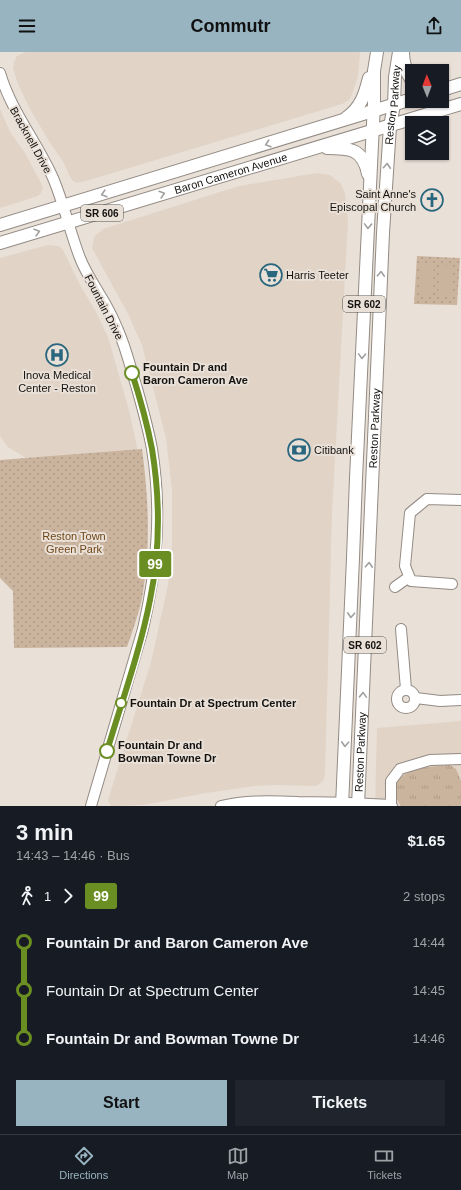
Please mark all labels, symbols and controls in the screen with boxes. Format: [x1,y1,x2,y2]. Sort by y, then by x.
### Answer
icon: menu [16,15,38,37]
icon: share [423,15,445,37]
text: Commutr [191,16,271,36]
street label: Reston Parkway [383,64,403,145]
north arrow [405,64,449,108]
map controls [405,64,449,160]
street label: Bracknell Drive [8,105,54,175]
button: layers [405,116,449,160]
one-way arrow [264,139,271,148]
street label: Baron Cameron Avenue [173,151,289,196]
one-way arrow [383,163,392,169]
church icon: Saint Anne's Episcopal Church [419,187,445,213]
place label: Saint Anne's Episcopal Church [330,188,416,213]
one-way arrow [101,189,108,198]
one-way arrow [158,190,165,199]
road number: SR 606 [81,205,123,221]
one-way arrow [364,223,372,229]
one-way arrow [34,228,41,237]
supermarket icon: Harris Teeter [258,262,284,288]
place label: Harris Teeter [286,269,349,281]
one-way arrow [377,271,385,277]
street label: Fountain Drive [82,272,126,342]
road number: SR 602 [343,296,385,312]
hospital icon: Inova Medical Center - Reston [44,342,70,368]
one-way arrow [358,353,366,359]
place label: Fountain Dr and Baron Cameron Ave [143,361,248,386]
marker: Fountain Dr and Baron Cameron Ave [124,365,140,381]
place label: Inova Medical Center - Reston [18,369,96,394]
street label: Reston Parkway [367,388,382,469]
bank icon: Citibank [286,437,312,463]
place label: Citibank [314,444,354,456]
park label: Reston Town Green Park [42,530,106,555]
line badge: 99 [137,551,173,577]
text: 99 [147,556,163,572]
one-way arrow [364,562,373,568]
one-way arrow [346,612,355,618]
road number: SR 602 [344,637,386,653]
one-way arrow [359,692,367,698]
marker: Fountain Dr at Spectrum Center [115,697,127,709]
place label: Fountain Dr at Spectrum Center [130,697,297,709]
street label: Reston Parkway [353,711,368,792]
place label: Fountain Dr and Bowman Towne Dr [118,739,217,764]
one-way arrow [341,742,349,748]
marker: Fountain Dr and Bowman Towne Dr [99,743,115,759]
text: 3 min [16,820,73,845]
text: $1.65 [407,832,445,849]
text: 14:43 – 14:46 · Bus [16,848,129,863]
icon: walk [16,885,38,907]
icon: forward [57,885,79,907]
text: 99 [93,888,109,904]
text: 1 [44,889,51,904]
text: 2 stops [403,889,445,904]
text: Fountain Dr and Baron Cameron Ave [46,934,308,951]
text: 14:44 [412,935,445,950]
text: Fountain Dr at Spectrum Center [46,982,259,999]
text: 14:45 [412,983,445,998]
text: Fountain Dr and Bowman Towne Dr [46,1030,299,1047]
text: 14:46 [412,1031,445,1046]
button: Start [16,1080,227,1126]
button: Tickets [235,1080,445,1126]
tab: Directions [59,1145,108,1181]
tab: Map [227,1145,249,1181]
tab: Tickets [367,1145,402,1181]

